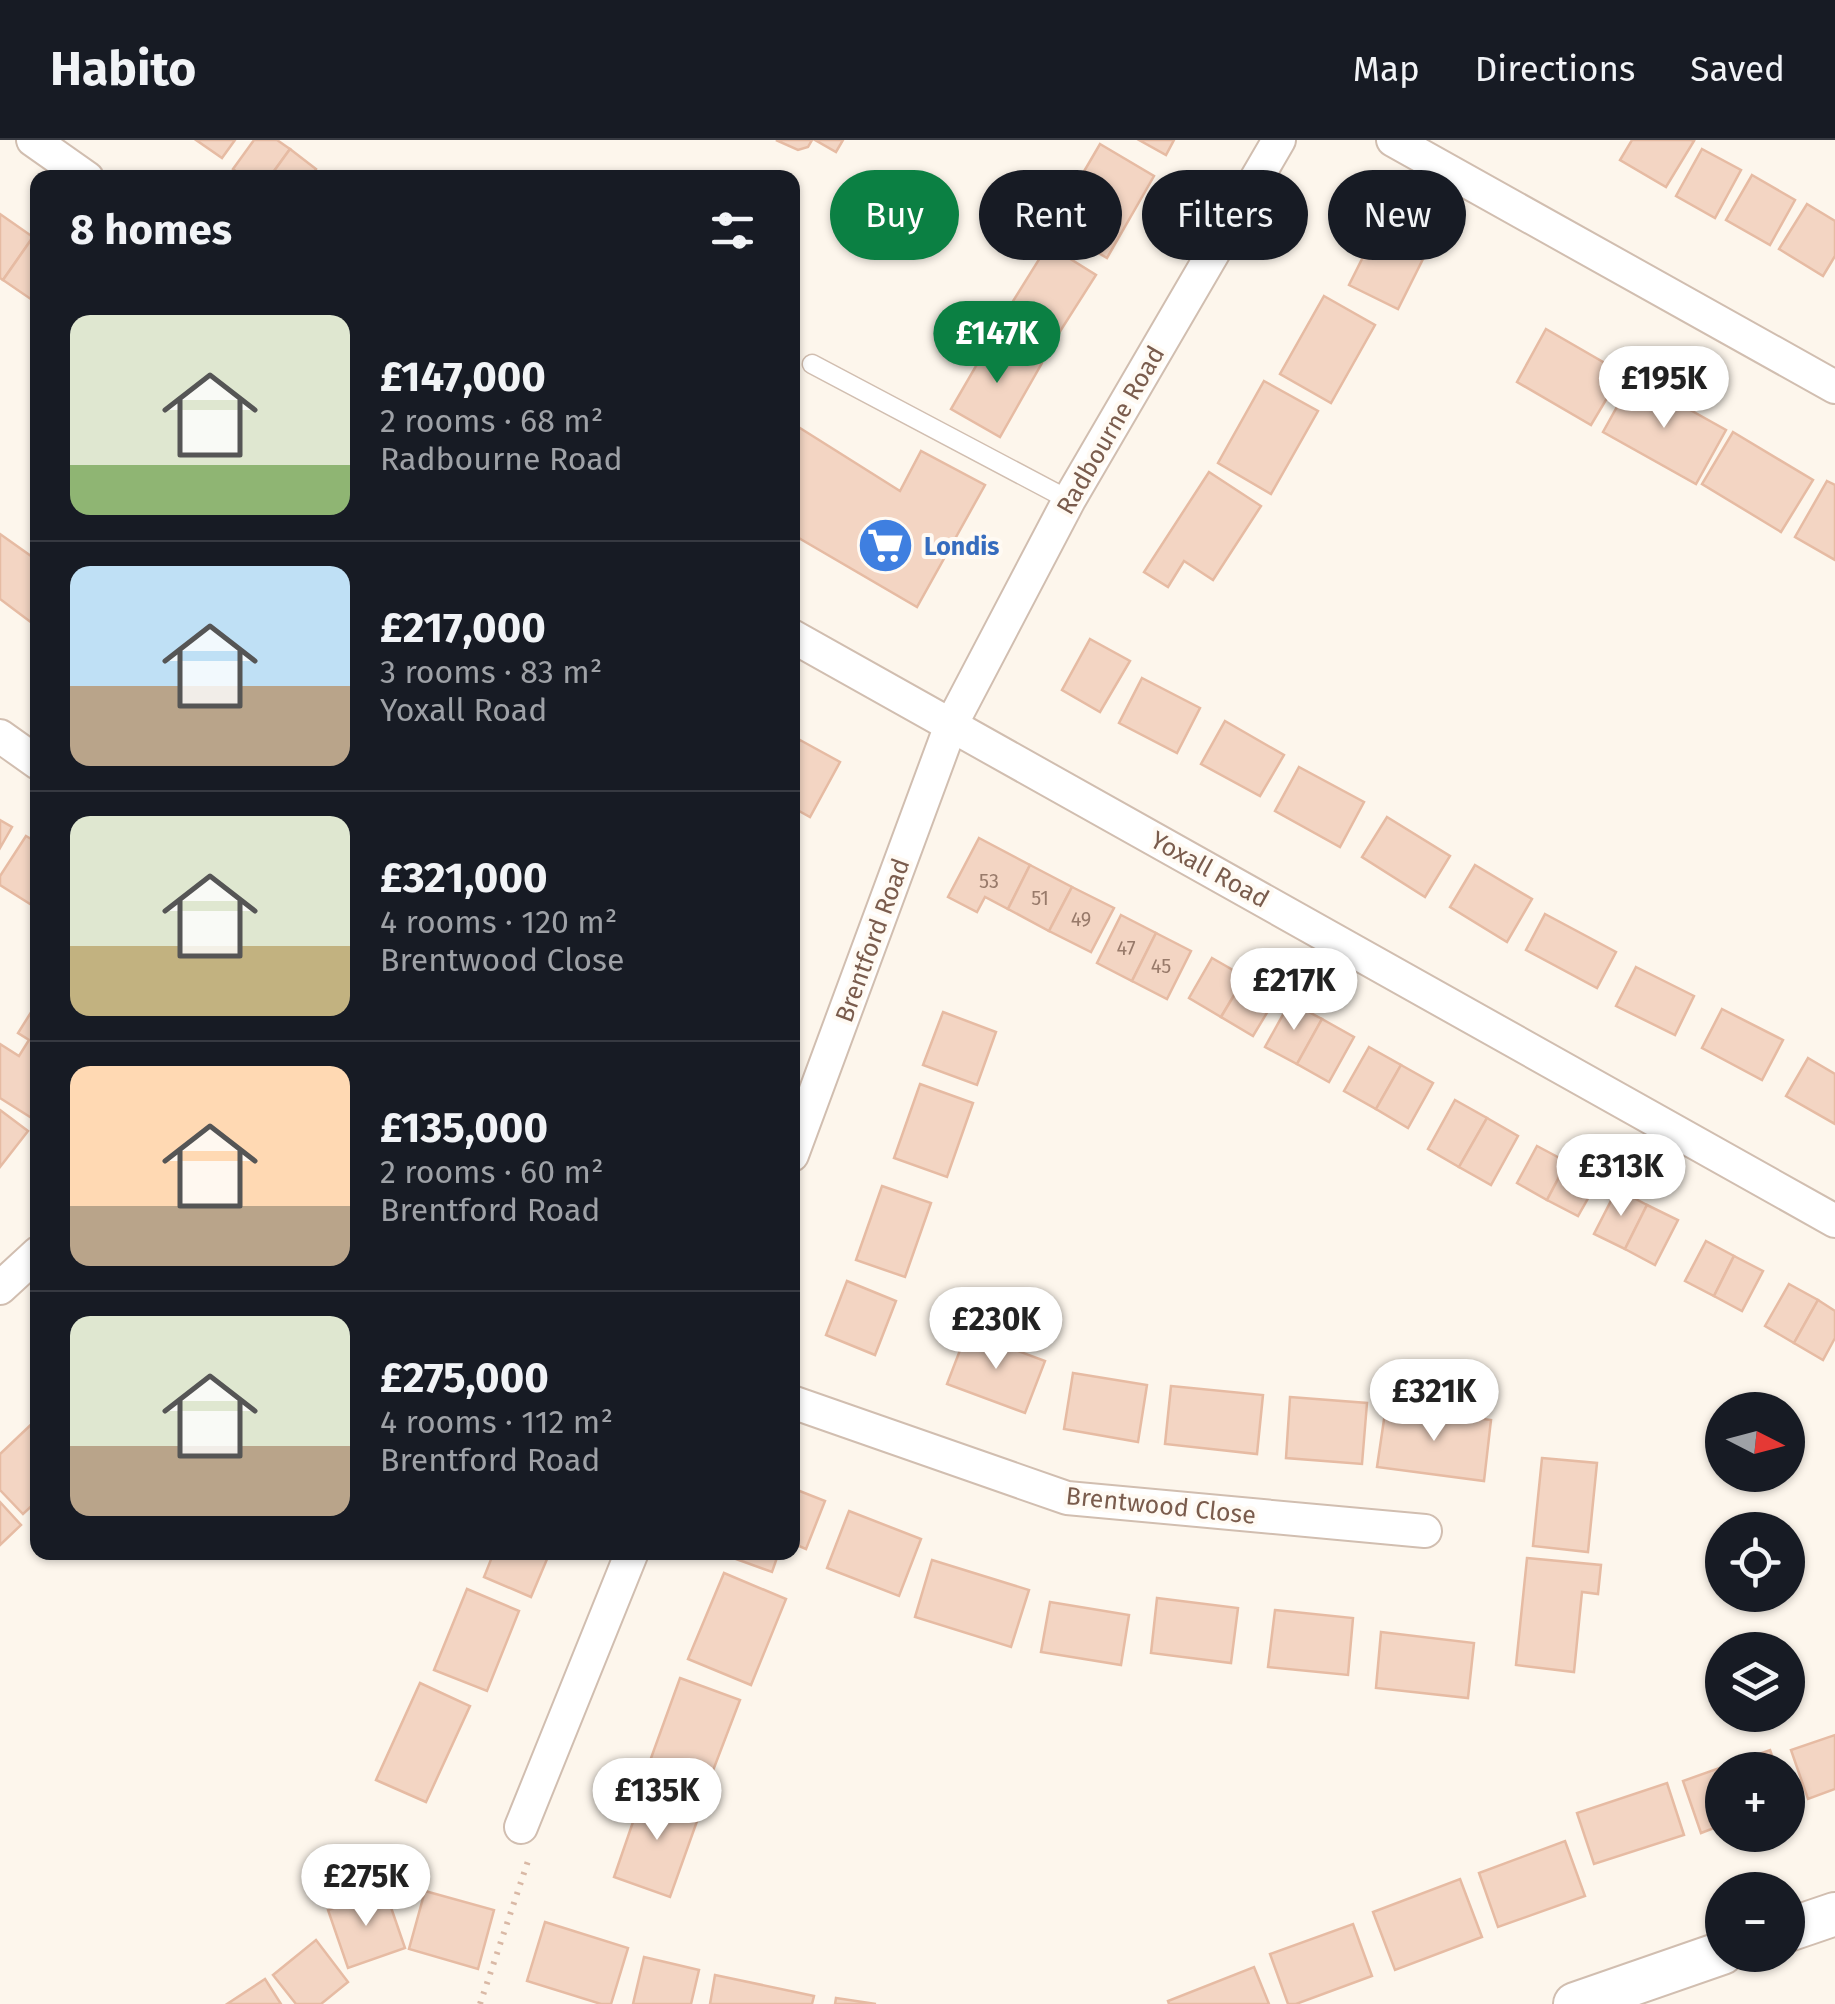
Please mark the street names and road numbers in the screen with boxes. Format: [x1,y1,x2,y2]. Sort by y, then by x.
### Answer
street label: Radbourne Road [1050,341,1171,520]
street label: Yoxall Road [1145,825,1274,915]
street label: Brentford Road [829,854,916,1026]
street label: Brentwood Close [1064,1481,1257,1531]

